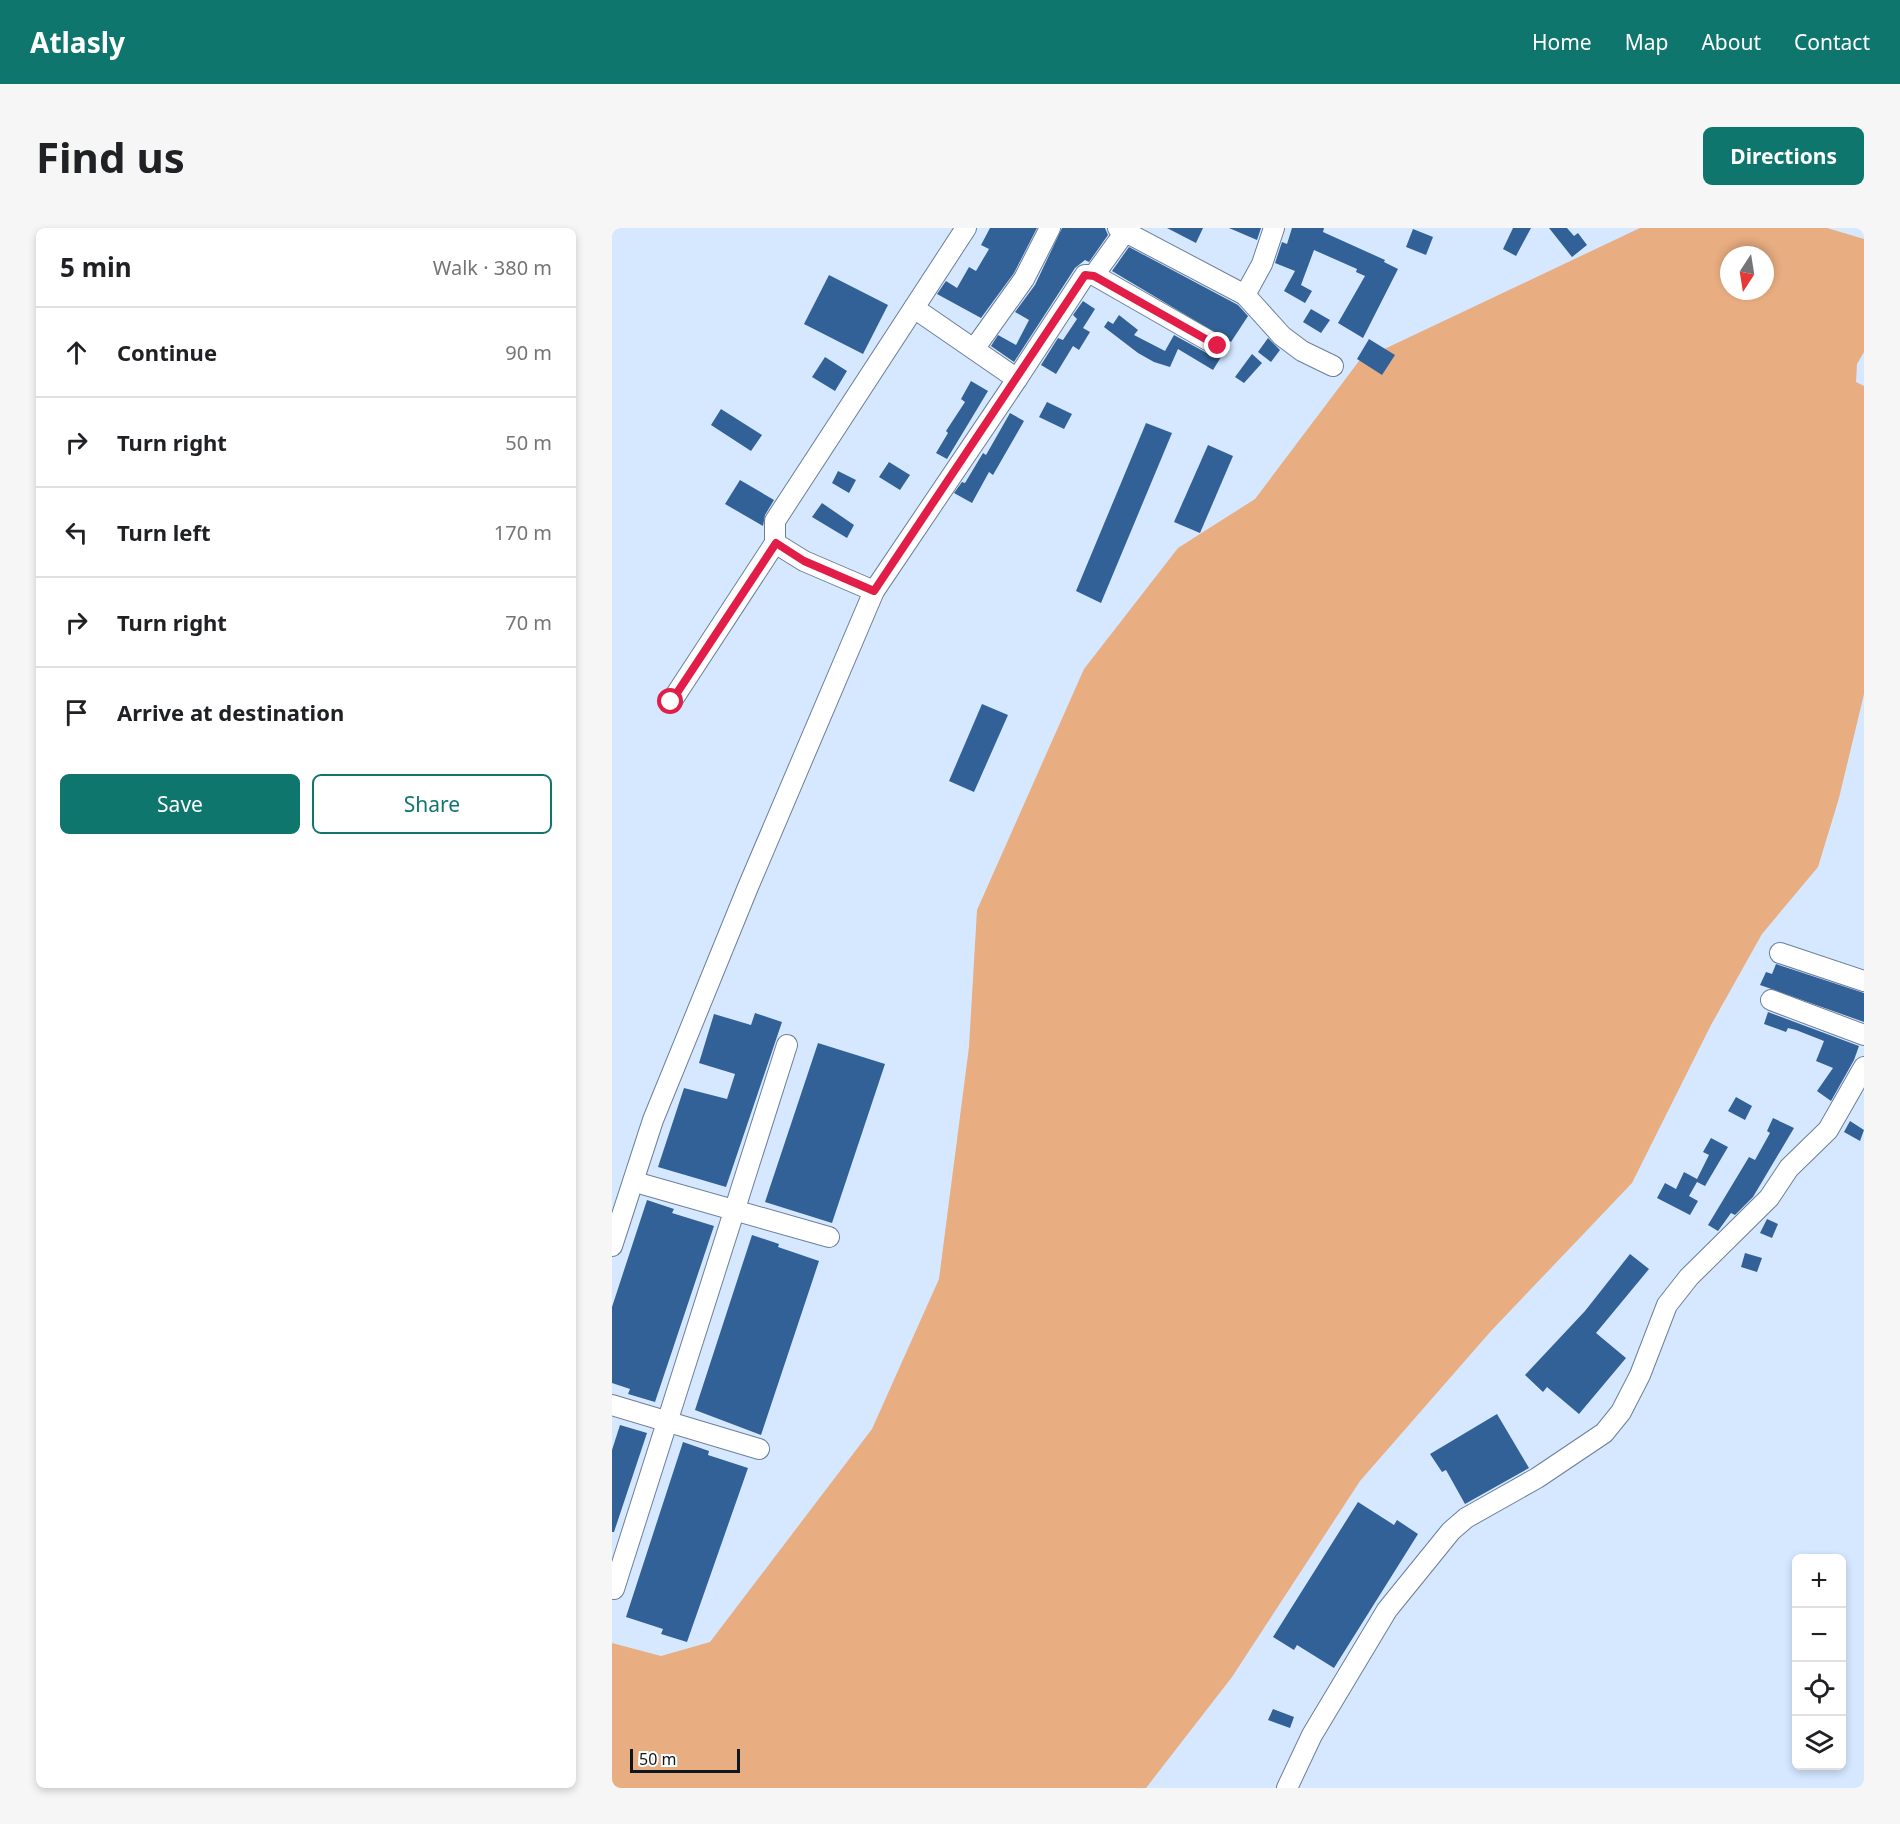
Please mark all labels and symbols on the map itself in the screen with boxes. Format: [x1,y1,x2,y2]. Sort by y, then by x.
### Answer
north arrow [1720,246,1774,300]
route end [1204,332,1230,358]
route start [657,688,683,714]
scale bar [630,1746,740,1774]

